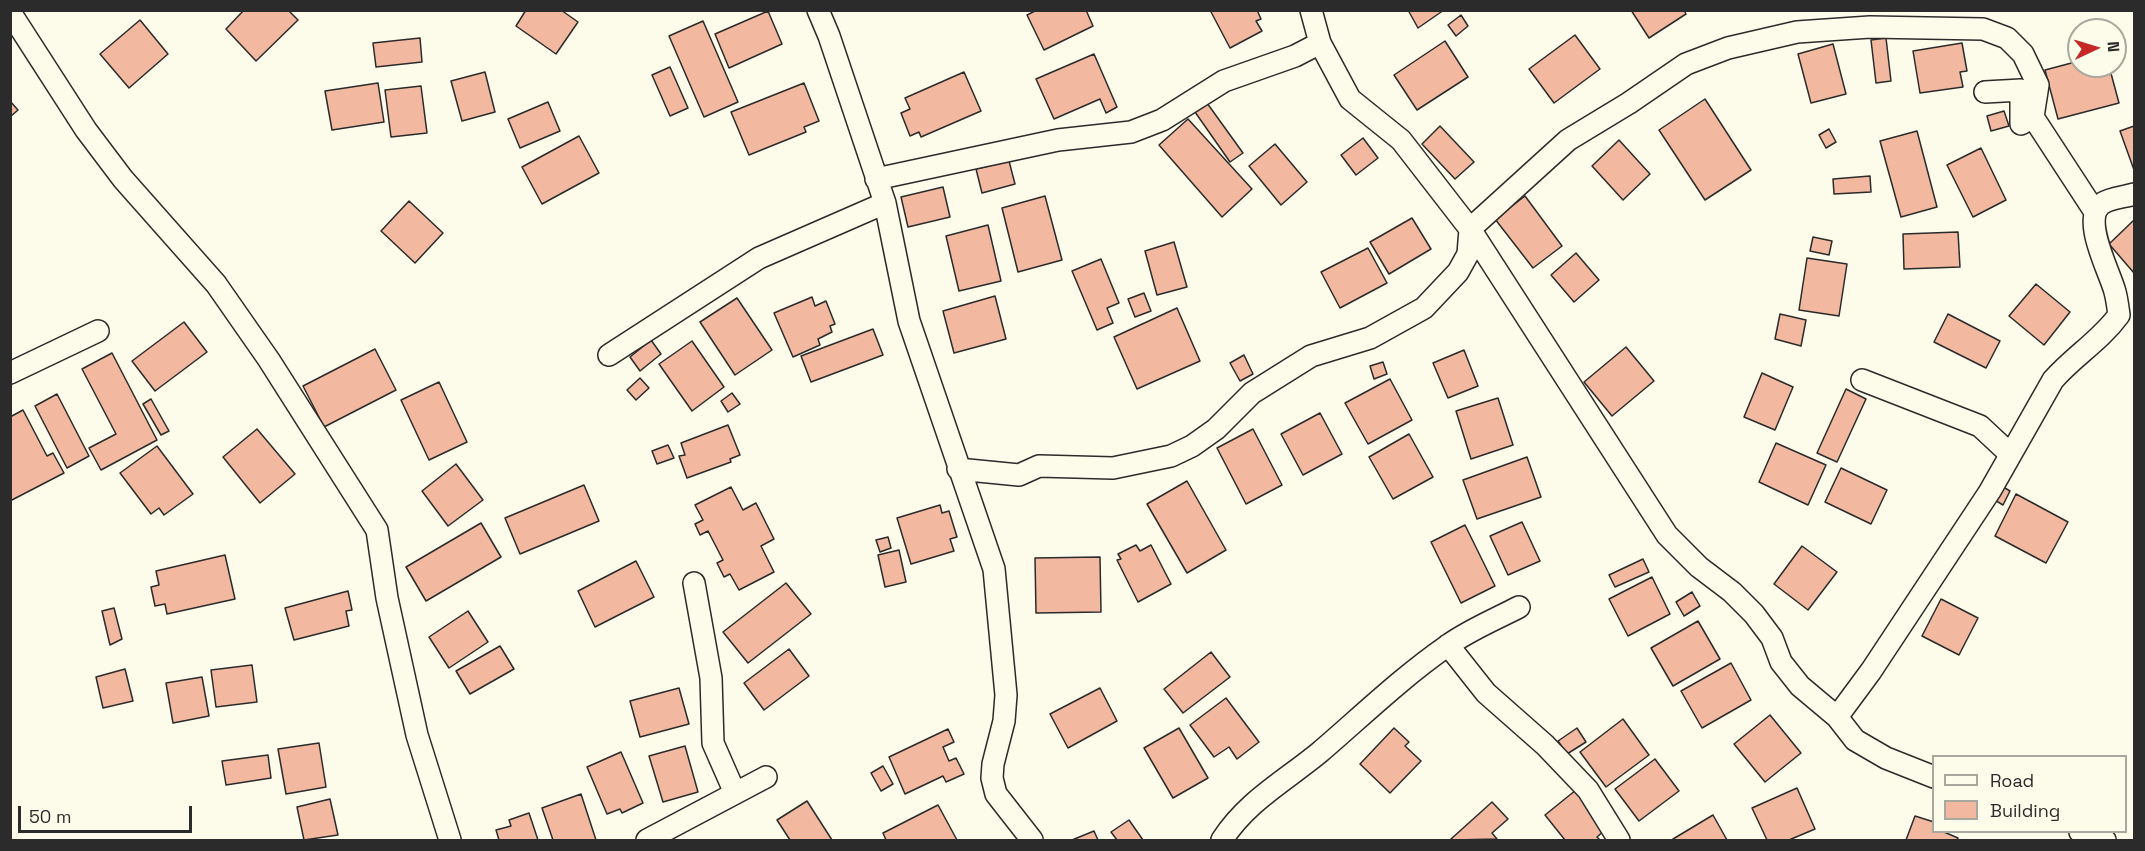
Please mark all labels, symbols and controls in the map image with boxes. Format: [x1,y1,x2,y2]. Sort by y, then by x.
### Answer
north arrow [2067,18,2127,78]
text: N [2103,41,2124,53]
legend [1932,755,2127,833]
text: Road [1990,769,2034,792]
scale bar [21,794,195,832]
text: Building [1990,799,2060,822]
text: 50 m [29,805,71,828]

